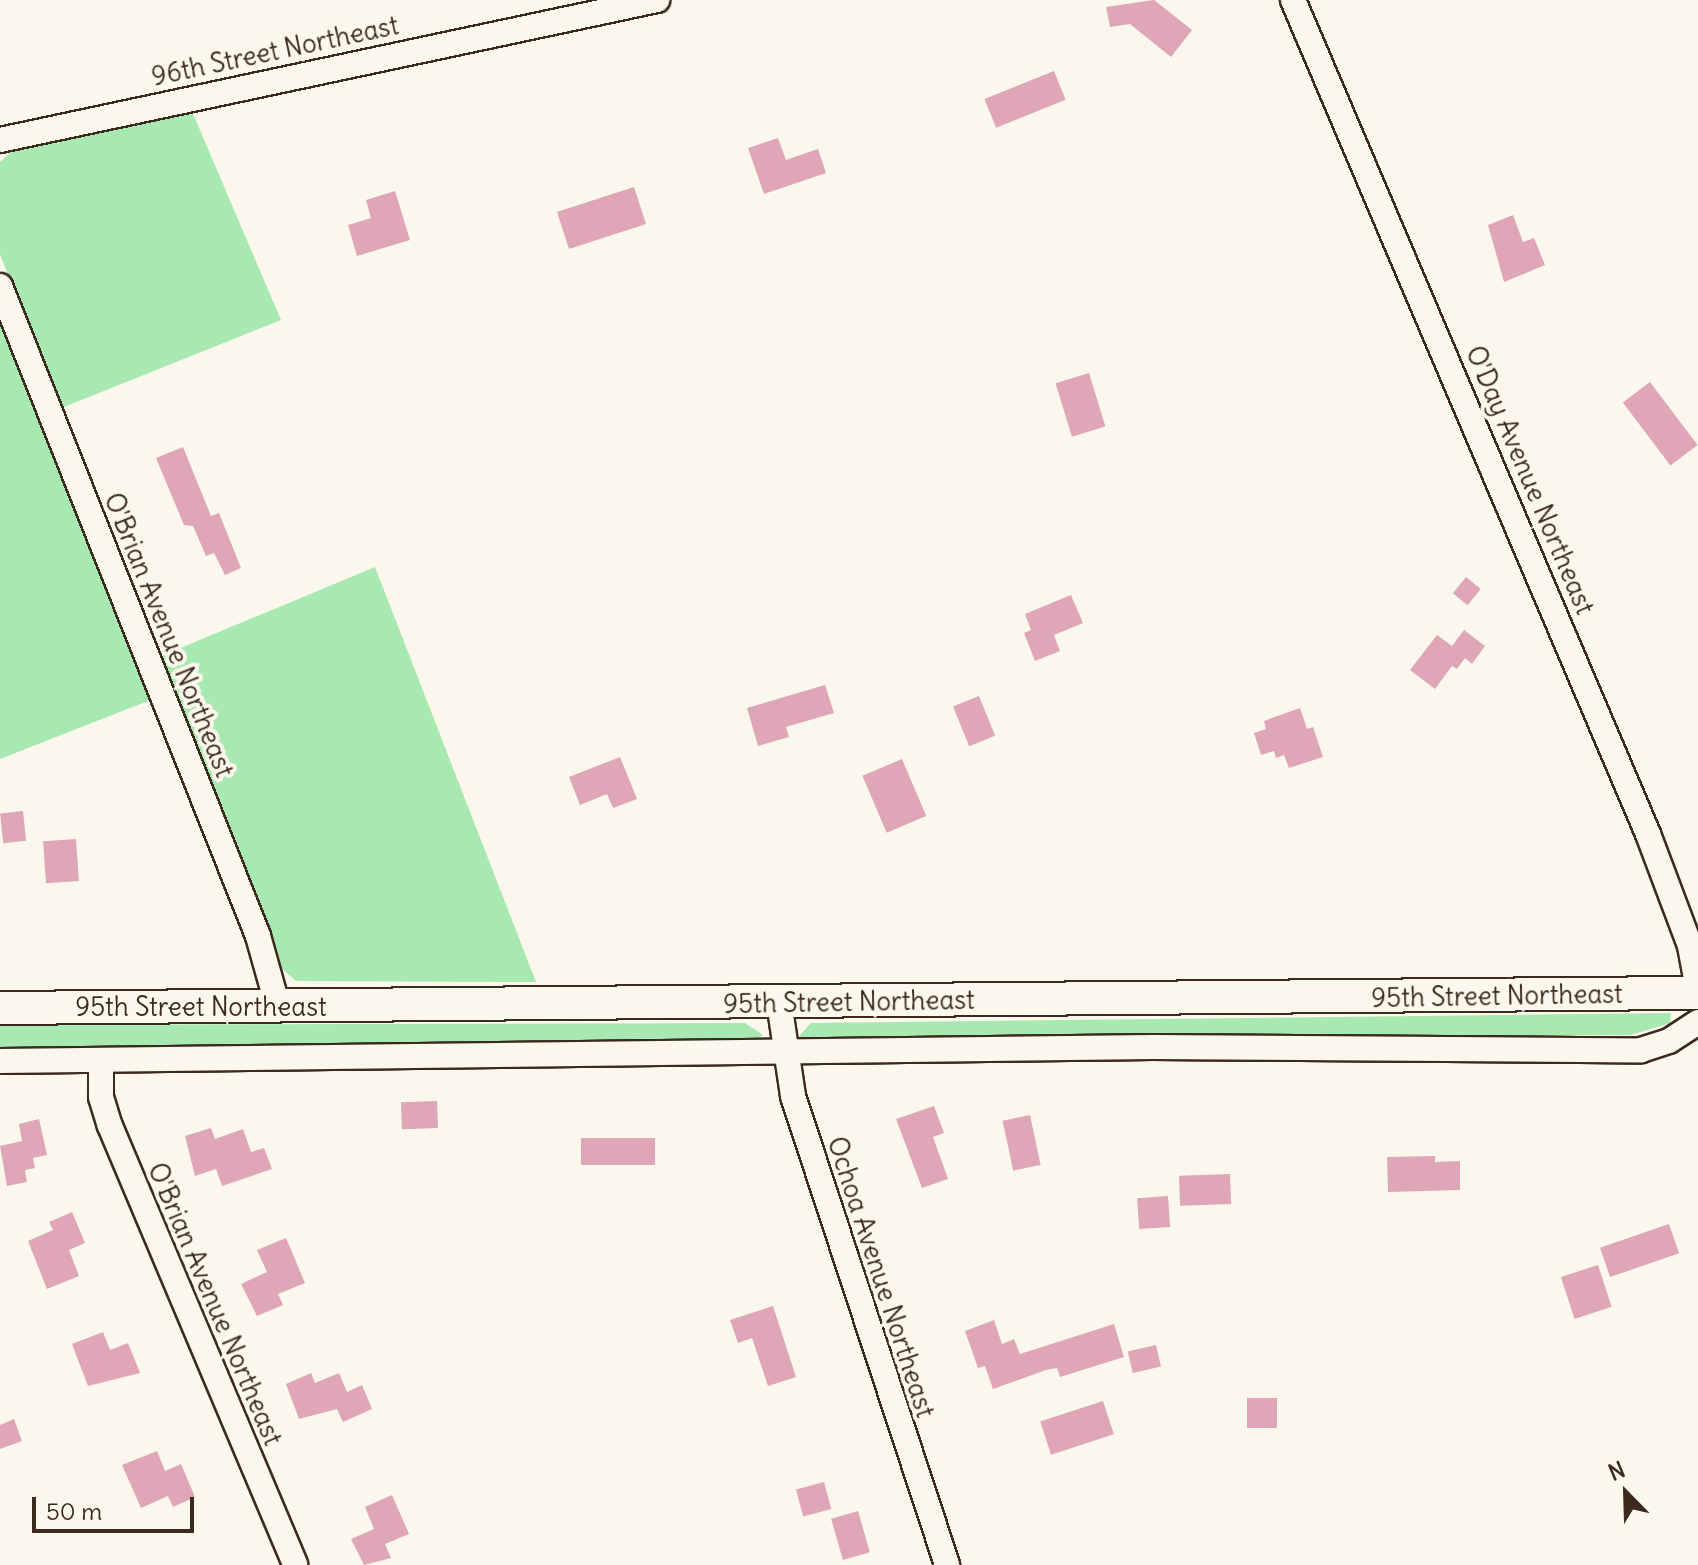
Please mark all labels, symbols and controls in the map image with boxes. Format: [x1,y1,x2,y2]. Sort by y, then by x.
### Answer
street label: 96th Street Northeast [149,10,401,92]
street label: O'Day Avenue Northeast [1459,341,1601,619]
street label: O'Brian Avenue Northeast [98,488,240,782]
street label: 95th Street Northeast [1371,978,1623,1014]
street label: 95th Street Northeast [723,984,975,1020]
street label: 95th Street Northeast [75,991,327,1023]
street label: Ochoa Avenue Northeast [821,1133,941,1421]
street label: O'Brian Avenue Northeast [141,1158,289,1450]
north arrow [1586,1453,1666,1533]
text: N [1604,1455,1629,1487]
scale bar [36,1481,198,1531]
text: 50 m [46,1496,102,1526]

